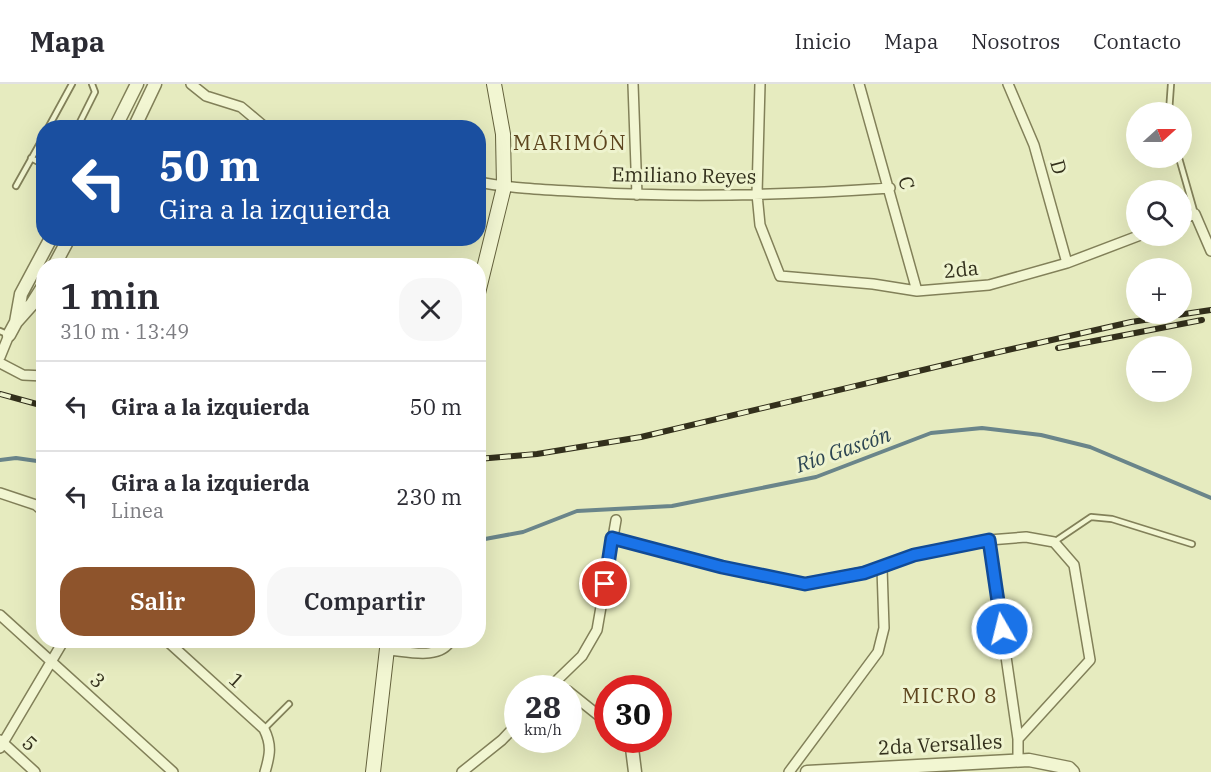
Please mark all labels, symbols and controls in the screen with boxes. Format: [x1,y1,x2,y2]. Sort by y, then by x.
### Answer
text: Mapa [30,23,105,60]
text: Inicio [794,27,851,55]
text: Mapa [884,27,938,55]
text: Nosotros [971,27,1060,55]
text: Contacto [1093,27,1181,55]
north arrow [1126,102,1192,168]
map controls [1126,102,1192,402]
district label: MARIMÓN [513,128,627,156]
text: 50 m [159,138,260,193]
icon: left [60,144,138,222]
street label: D [1044,157,1074,177]
street label: Emiliano Reyes [611,160,757,190]
street label: C [892,173,922,193]
button: search [1126,180,1192,246]
text: Gira a la izquierda [159,191,391,226]
street label: 2da [942,254,980,284]
button: + [1126,258,1192,324]
text: 1 min [60,272,160,319]
button: close [399,278,462,341]
text: 310 m · 13:49 [60,318,189,345]
button: − [1126,336,1192,402]
icon: left [60,390,93,423]
text: Gira a la izquierda [111,392,310,421]
text: 50 m [410,392,462,421]
water label: Río Gascón [791,420,894,479]
text: Gira a la izquierda [111,468,310,497]
icon: left [60,480,93,513]
text: 230 m [396,482,462,511]
text: Linea [111,497,164,524]
pin [579,558,630,609]
button: Salir [60,567,255,636]
button: Compartir [267,567,462,636]
icon: arrive [588,567,621,600]
position arrow [970,597,1034,661]
street label: 3 [85,666,111,694]
street label: 1 [224,666,250,694]
speed limit sign: 30 [594,675,672,753]
district label: MICRO 8 [902,681,998,709]
text: 28 [525,687,561,726]
text: km/h [524,720,562,739]
street label: 2da Versalles [877,727,1003,761]
street label: 5 [17,729,43,757]

